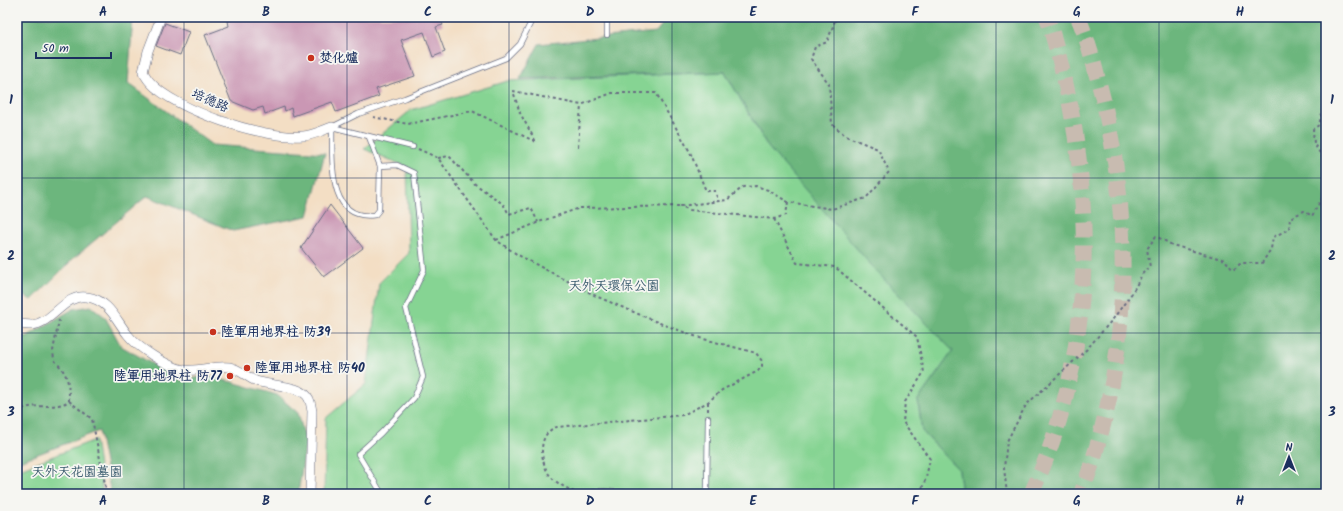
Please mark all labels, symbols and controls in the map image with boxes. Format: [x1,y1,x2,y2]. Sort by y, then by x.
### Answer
text: A [99,2,107,23]
text: B [262,2,270,23]
text: C [424,2,432,23]
text: D [586,2,595,23]
text: E [749,2,757,23]
text: F [911,2,919,23]
text: G [1073,2,1081,23]
text: H [1236,2,1245,23]
scale bar [36,34,111,60]
text: 50 m [42,39,69,58]
place label: 焚化爐 [319,48,359,69]
marker: 焚化爐 [306,53,316,63]
street label: 培德路 [188,83,232,119]
text: 1 [9,90,13,111]
text: 1 [1330,90,1334,111]
text: 2 [7,246,15,267]
text: 2 [1328,246,1336,267]
park label: 天外天環保公園 [568,276,660,297]
place label: 陸軍用地界柱 防39 [221,322,331,343]
marker: 陸軍用地界柱 防39 [208,327,218,337]
place label: 陸軍用地界柱 防40 [255,358,365,379]
marker: 陸軍用地界柱 防40 [242,363,252,373]
place label: 陸軍用地界柱 防77 [114,366,223,387]
marker: 陸軍用地界柱 防77 [225,371,235,381]
text: 3 [6,402,15,423]
text: 3 [1327,402,1336,423]
north arrow [1269,437,1309,477]
text: N [1286,439,1293,457]
park label: 天外天花園墓園 [31,462,123,483]
text: A [99,491,107,511]
text: B [262,491,270,511]
text: C [424,491,432,511]
text: D [586,491,595,511]
text: E [749,491,757,511]
text: F [911,491,919,511]
text: G [1073,491,1081,511]
text: H [1236,491,1245,511]

